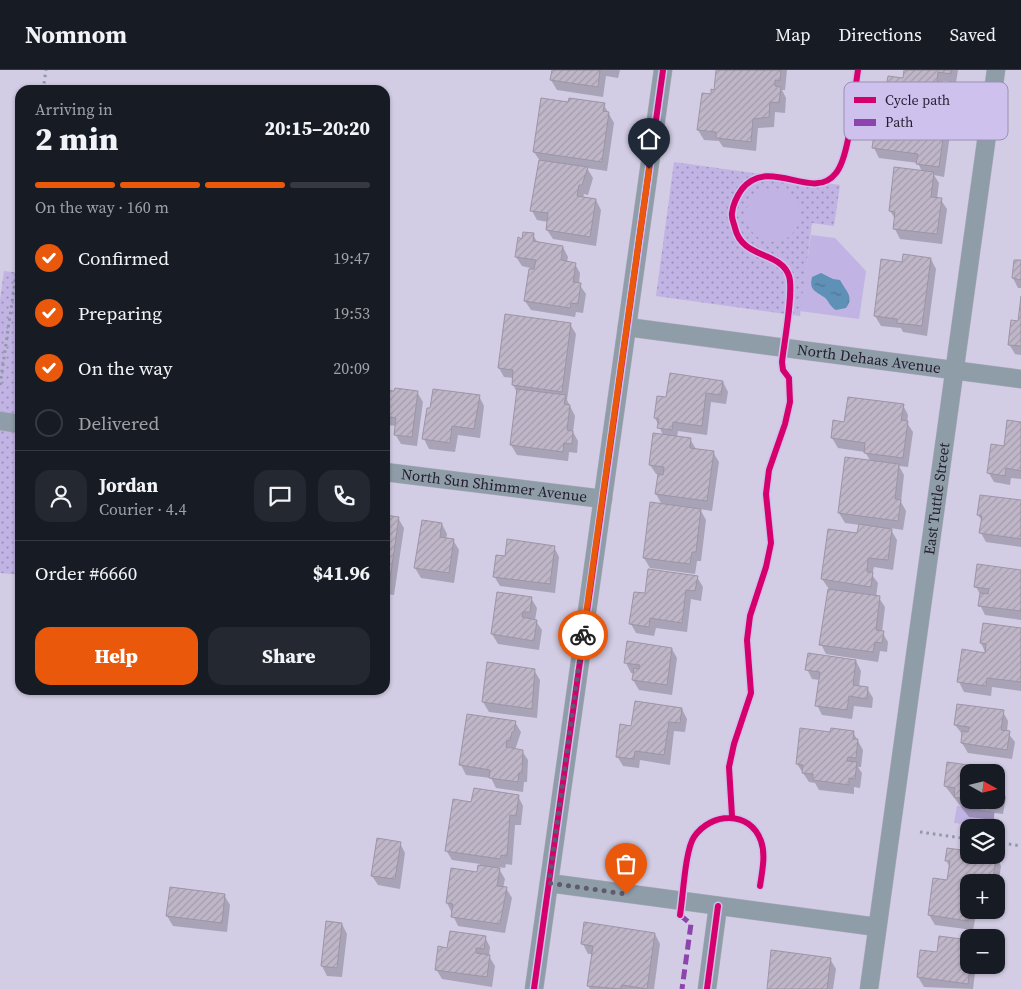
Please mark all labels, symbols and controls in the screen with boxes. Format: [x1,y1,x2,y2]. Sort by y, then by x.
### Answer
text: Nomnom [25,18,127,51]
text: Map [775,22,811,47]
text: Directions [839,22,922,47]
text: Saved [950,22,996,47]
legend [844,82,1008,140]
text: Cycle path [885,90,950,110]
text: Arriving in [35,98,113,120]
text: Path [885,112,913,132]
text: 20:15–20:20 [265,115,370,141]
text: 2 min [35,117,118,161]
pin [628,118,670,169]
icon: home [635,125,663,153]
text: On the way · 160 m [35,196,169,218]
icon: check [35,244,63,272]
text: Confirmed [78,245,169,271]
text: 19:47 [333,247,370,269]
icon: check [35,299,63,327]
text: Preparing [78,300,162,326]
text: 19:53 [333,302,370,324]
street label: North Dehaas Avenue [796,339,943,378]
icon: check [35,354,63,382]
text: On the way [78,355,173,381]
text: 20:09 [333,357,370,379]
text: Delivered [78,410,159,436]
street label: East Tuttle Street [918,441,954,556]
street label: North Sun Shimmer Avenue [400,463,589,507]
button: person [35,470,87,522]
button: chat [254,470,306,522]
button: phone [318,470,370,522]
text: Jordan [99,472,158,498]
text: Courier · 4.4 [99,498,187,520]
text: Order #6660 [35,560,137,586]
text: $41.96 [313,560,370,586]
courier [558,610,608,660]
icon: bike [569,621,597,649]
button: Help [35,627,198,685]
button: Share [208,627,370,685]
north arrow [960,764,1005,809]
map controls [960,764,1005,974]
button: layers [960,819,1005,864]
pin [605,843,647,894]
icon: bag [612,850,640,878]
button: + [960,874,1005,919]
button: − [960,929,1005,974]

